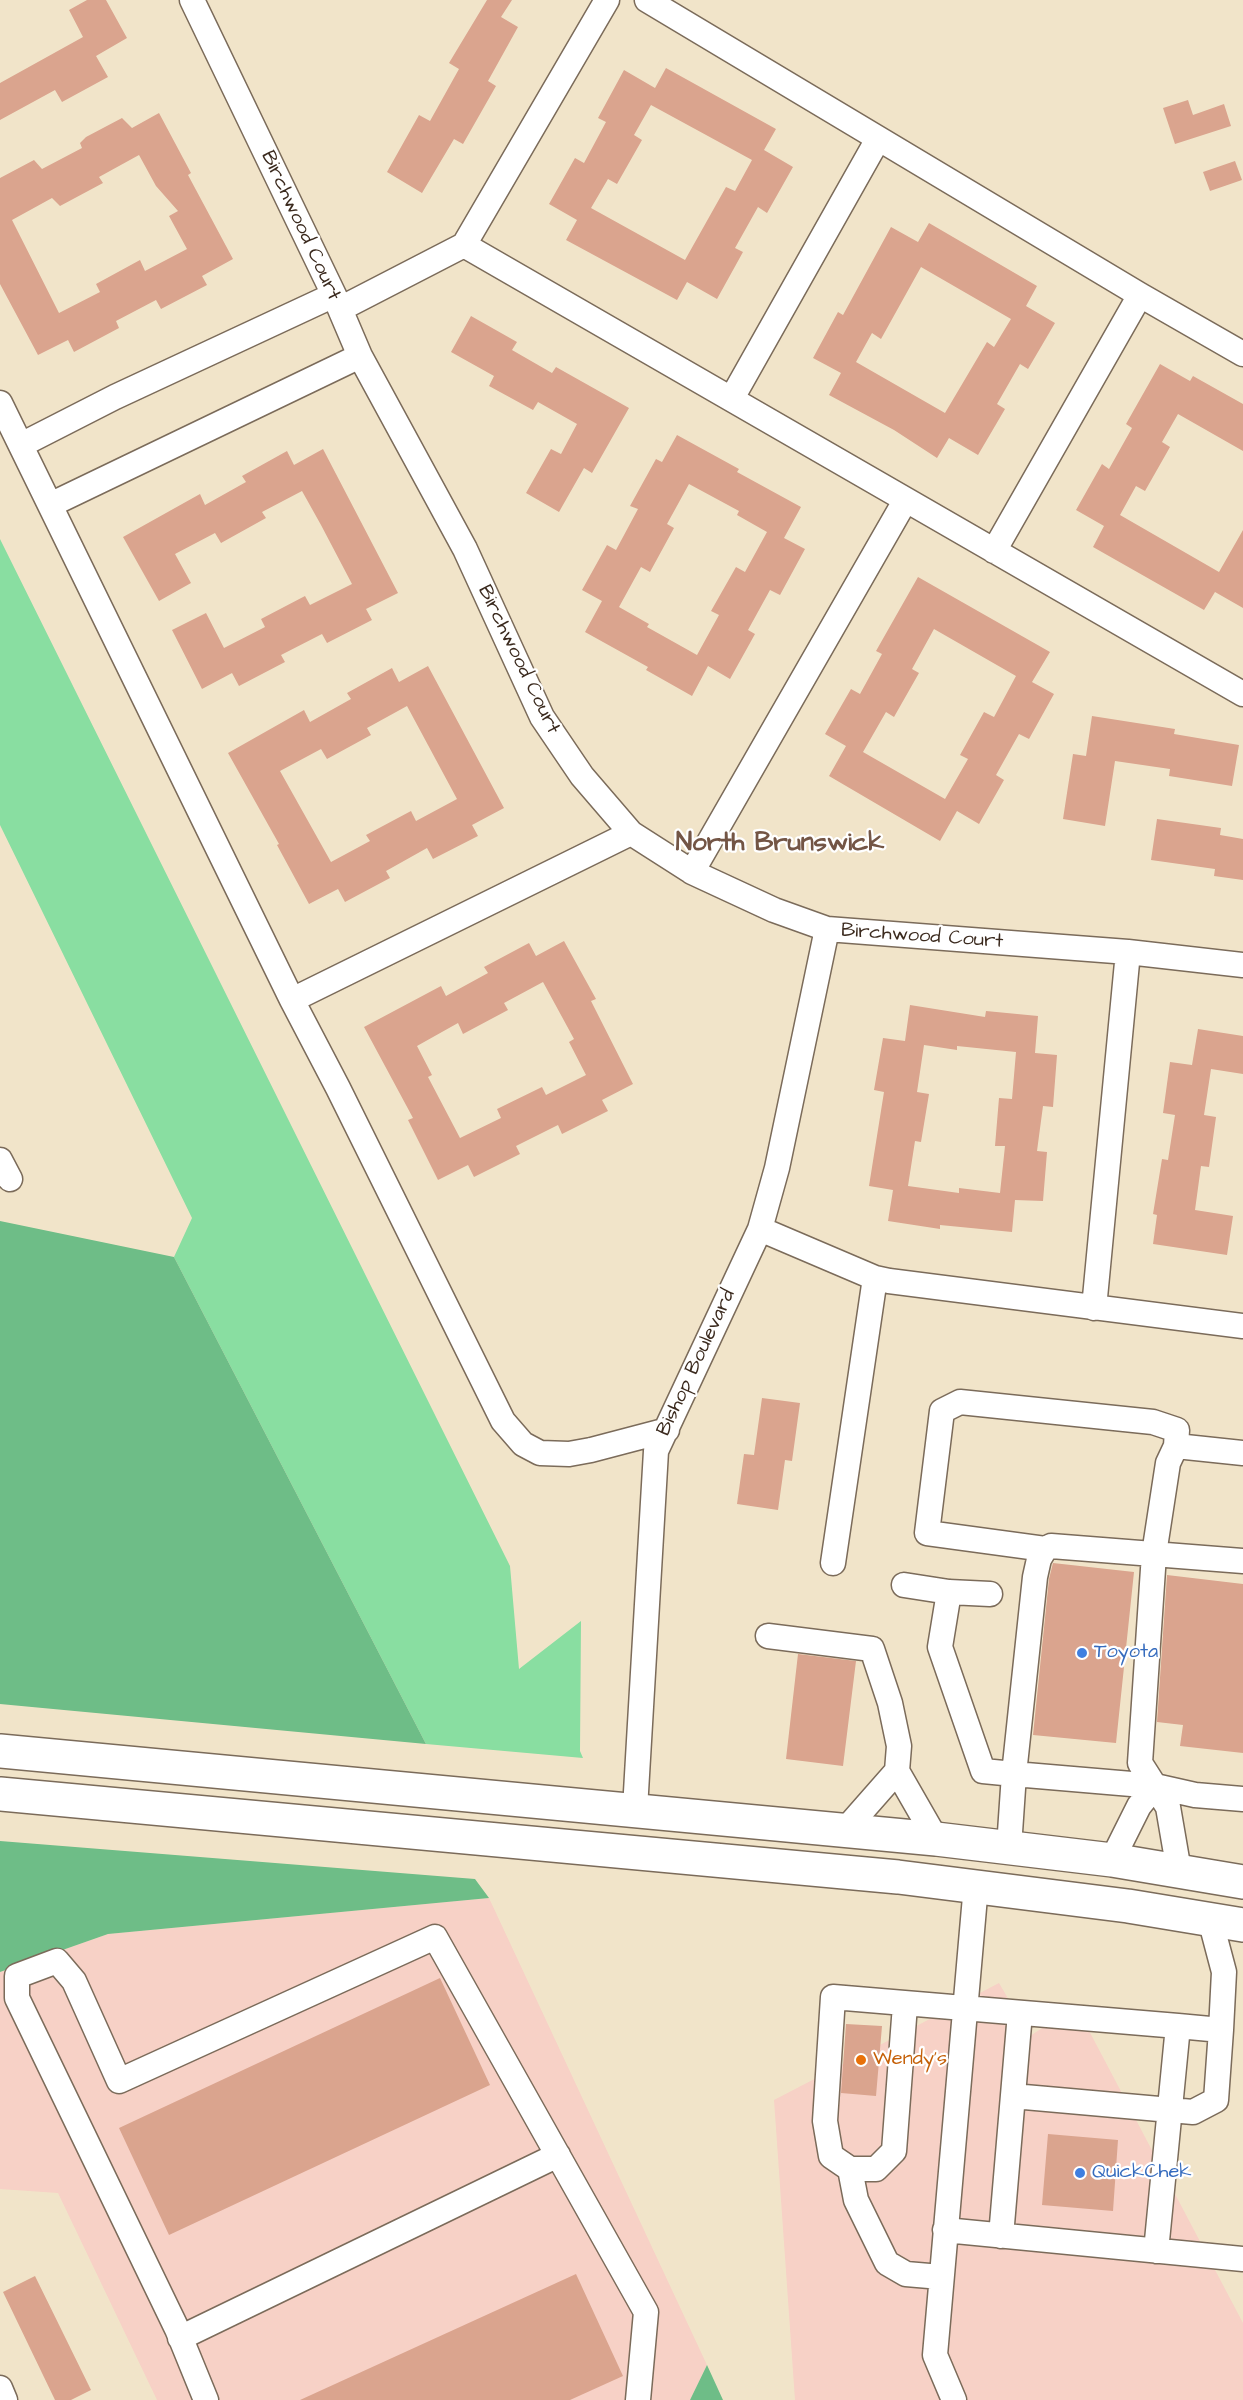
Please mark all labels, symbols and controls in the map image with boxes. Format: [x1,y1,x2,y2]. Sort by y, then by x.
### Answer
street label: Birchwood Court [255,147,345,305]
street label: Birchwood Court [472,582,564,738]
district label: North Brunswick [676,829,884,861]
street label: Birchwood Court [840,919,1004,955]
street label: Bishop Boulevard [653,1286,741,1440]
place label: Toyota [1094,1641,1158,1665]
marker: Toyota [1075,1646,1089,1660]
place label: Wendy's [873,2048,947,2072]
marker: Wendy's [854,2053,868,2067]
place label: QuickChek [1092,2161,1192,2185]
marker: QuickChek [1073,2166,1087,2180]

